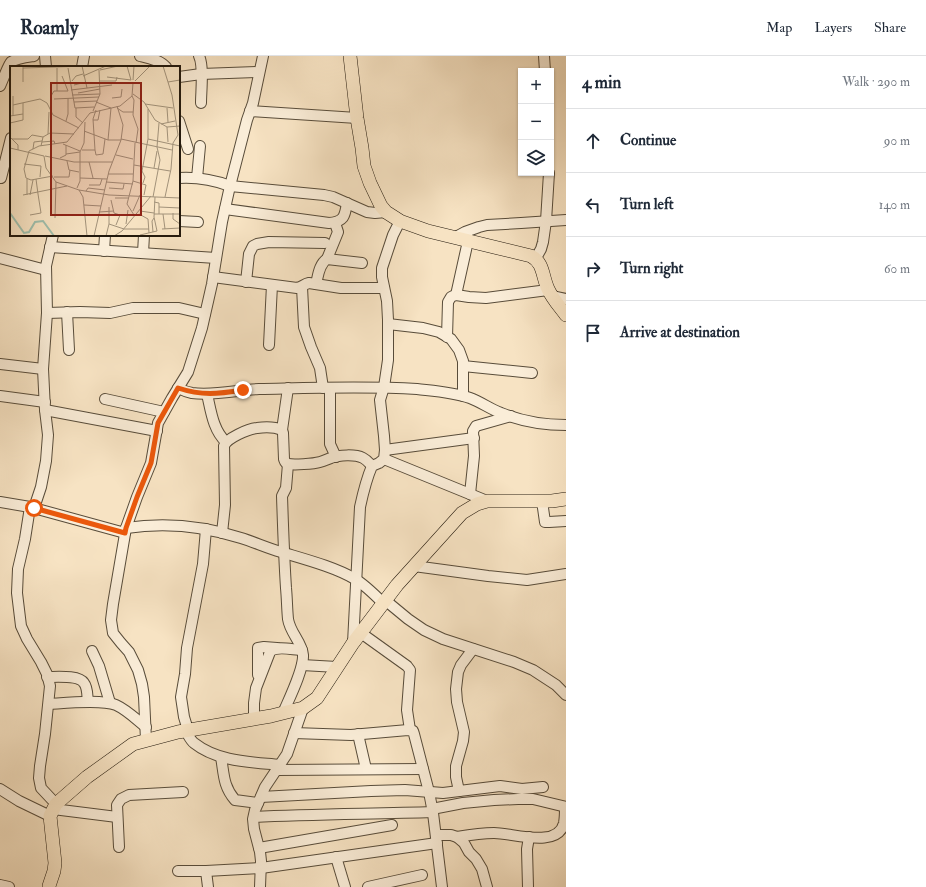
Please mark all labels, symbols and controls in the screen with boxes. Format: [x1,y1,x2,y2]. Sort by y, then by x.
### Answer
text: Roamly [20,16,78,40]
text: Map [766,19,792,36]
text: Layers [814,19,852,36]
text: Share [874,19,906,36]
inset map [10,66,180,236]
map controls [518,68,554,176]
button: + [518,68,554,104]
text: 4 min [582,72,621,93]
text: Walk · 290 m [842,74,910,90]
button: − [518,104,554,140]
icon: ahead [582,130,604,152]
text: Continue [620,131,676,150]
text: 90 m [884,133,910,149]
button: layers [518,140,554,176]
icon: left [582,194,604,216]
text: Turn left [620,195,674,214]
text: 140 m [879,197,910,213]
icon: right [582,258,604,280]
text: Turn right [620,259,683,278]
text: 60 m [884,261,910,277]
icon: arrive [582,322,604,344]
text: Arrive at destination [620,323,740,342]
route end [234,381,252,399]
route start [25,499,43,517]

